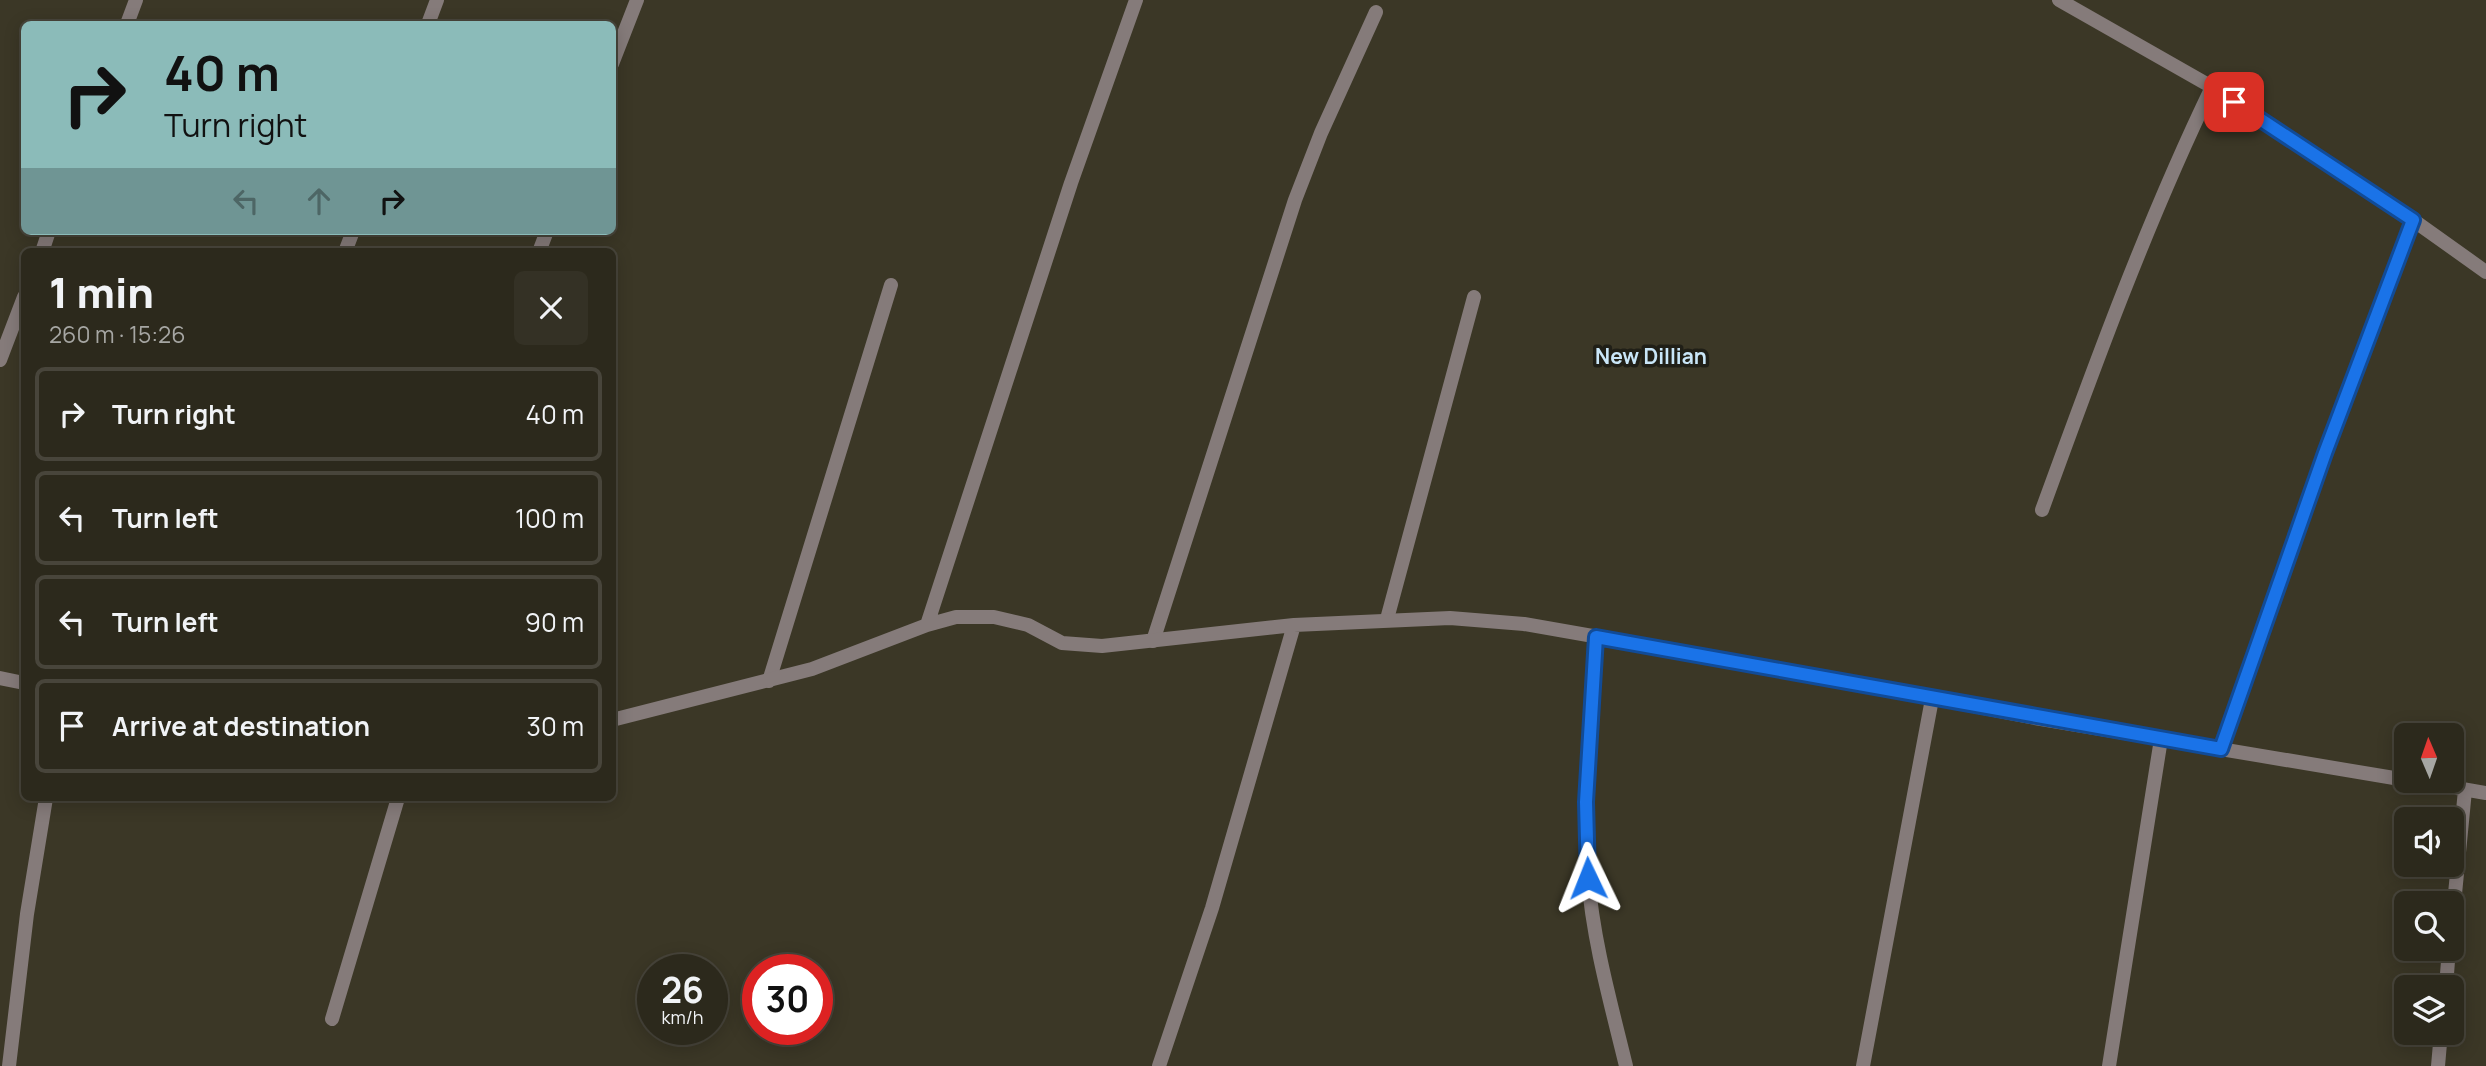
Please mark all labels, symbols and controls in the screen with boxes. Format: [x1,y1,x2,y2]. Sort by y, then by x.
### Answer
text: 40 m [164,39,280,106]
icon: right [49,49,140,140]
pin [2204,72,2264,132]
icon: arrive [2215,83,2253,121]
text: Turn right [164,103,307,147]
icon: left [227,182,265,220]
icon: ahead [300,182,338,220]
icon: right [373,182,411,220]
text: 1 min [49,263,154,321]
button: close [514,271,588,345]
text: 260 m · 15:26 [49,318,185,350]
district label: New Dillian [1595,342,1707,370]
icon: right [53,395,91,433]
text: Turn right [112,396,236,432]
text: 40 m [526,396,584,432]
icon: left [53,499,91,537]
text: Turn left [112,500,219,536]
text: 100 m [515,500,584,536]
icon: left [53,603,91,641]
text: Turn left [112,604,219,640]
text: 90 m [525,604,584,640]
icon: arrive [53,707,91,745]
text: Arrive at destination [112,708,370,744]
text: 30 m [527,708,584,744]
north arrow [2394,723,2464,793]
map controls [2394,723,2464,1045]
button: sound [2394,807,2464,877]
position arrow [1551,841,1625,915]
button: search [2394,891,2464,961]
speed limit sign: 30 [742,954,833,1045]
text: 26 [661,966,704,1014]
button: layers [2394,975,2464,1045]
text: km/h [662,1005,703,1029]

